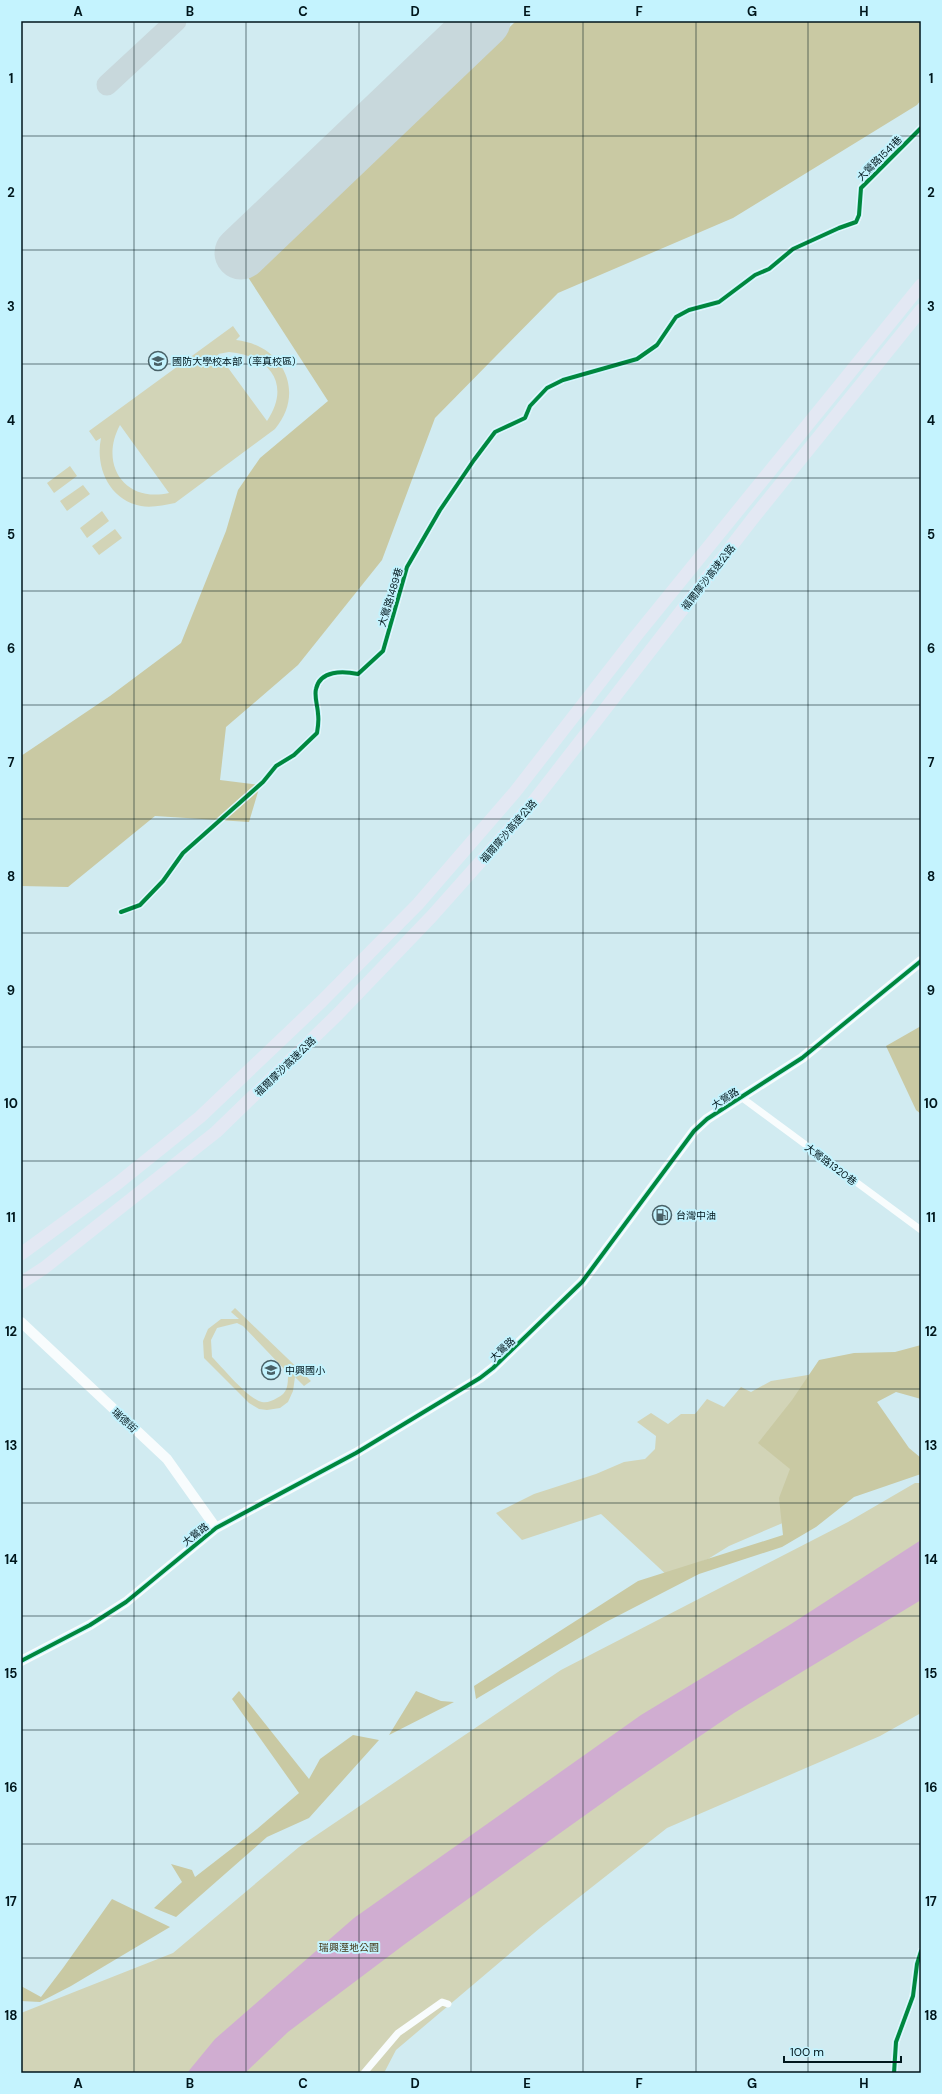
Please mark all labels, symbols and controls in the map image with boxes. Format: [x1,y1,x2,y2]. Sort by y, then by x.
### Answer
text: A [73,3,83,20]
text: B [186,3,194,20]
text: C [298,3,308,20]
text: D [410,3,420,20]
text: E [523,3,531,20]
text: F [635,3,643,20]
text: G [747,3,757,20]
text: H [859,3,869,20]
text: 1 [9,70,13,87]
text: 1 [929,70,933,87]
street label: 大鶯路1541巷 [854,133,905,184]
text: 2 [7,184,15,201]
text: 2 [927,184,935,201]
text: 3 [7,298,15,315]
text: 3 [927,298,935,315]
school or university icon: 國防大學校本部（率真校區） [147,350,169,372]
place label: 國防大學校本部（率真校區） [172,355,302,368]
text: 4 [7,412,15,429]
text: 4 [927,412,935,429]
text: 5 [7,526,15,543]
text: 5 [927,526,935,543]
street label: 福爾摩沙高速公路 [679,542,738,613]
street label: 大鶯路1489巷 [375,566,406,628]
text: 6 [7,640,15,657]
text: 6 [927,640,935,657]
text: 7 [8,754,15,771]
text: 7 [928,754,935,771]
street label: 福爾摩沙高速公路 [477,797,540,866]
text: 8 [7,868,15,885]
text: 8 [927,868,935,885]
text: 9 [7,982,15,999]
text: 9 [927,982,935,999]
street label: 福爾摩沙高速公路 [252,1034,319,1099]
street label: 大鶯路 [709,1085,741,1112]
text: 10 [4,1095,18,1112]
text: 10 [924,1095,938,1112]
street label: 大鶯路1320巷 [802,1141,859,1188]
fuel station icon: 台灣中油 [651,1204,673,1226]
text: 11 [6,1209,16,1226]
place label: 台灣中油 [676,1209,716,1222]
text: 11 [926,1209,936,1226]
text: 12 [5,1323,17,1340]
text: 12 [925,1323,937,1340]
street label: 大鶯路 [487,1334,518,1364]
school or university icon: 中興國小 [260,1359,282,1381]
place label: 中興國小 [285,1364,325,1377]
street label: 瑞德街 [109,1405,140,1435]
text: 13 [5,1437,17,1454]
text: 13 [925,1437,937,1454]
street label: 大鶯路 [179,1520,211,1549]
text: 14 [4,1551,18,1568]
text: 14 [924,1551,938,1568]
text: 15 [5,1665,17,1682]
text: 15 [925,1665,937,1682]
text: 16 [5,1779,17,1796]
text: 16 [925,1779,937,1796]
text: 17 [5,1893,17,1910]
text: 17 [925,1893,937,1910]
park label: 瑞興溼地公園 [319,1941,379,1954]
text: 18 [5,2007,17,2024]
text: 18 [925,2007,937,2024]
scale bar [784,2038,901,2064]
text: 100 m [790,2044,824,2060]
text: A [73,2075,83,2092]
text: B [186,2075,194,2092]
text: C [298,2075,308,2092]
text: D [410,2075,420,2092]
text: E [523,2075,531,2092]
text: F [635,2075,643,2092]
text: G [747,2075,757,2092]
text: H [859,2075,869,2092]

